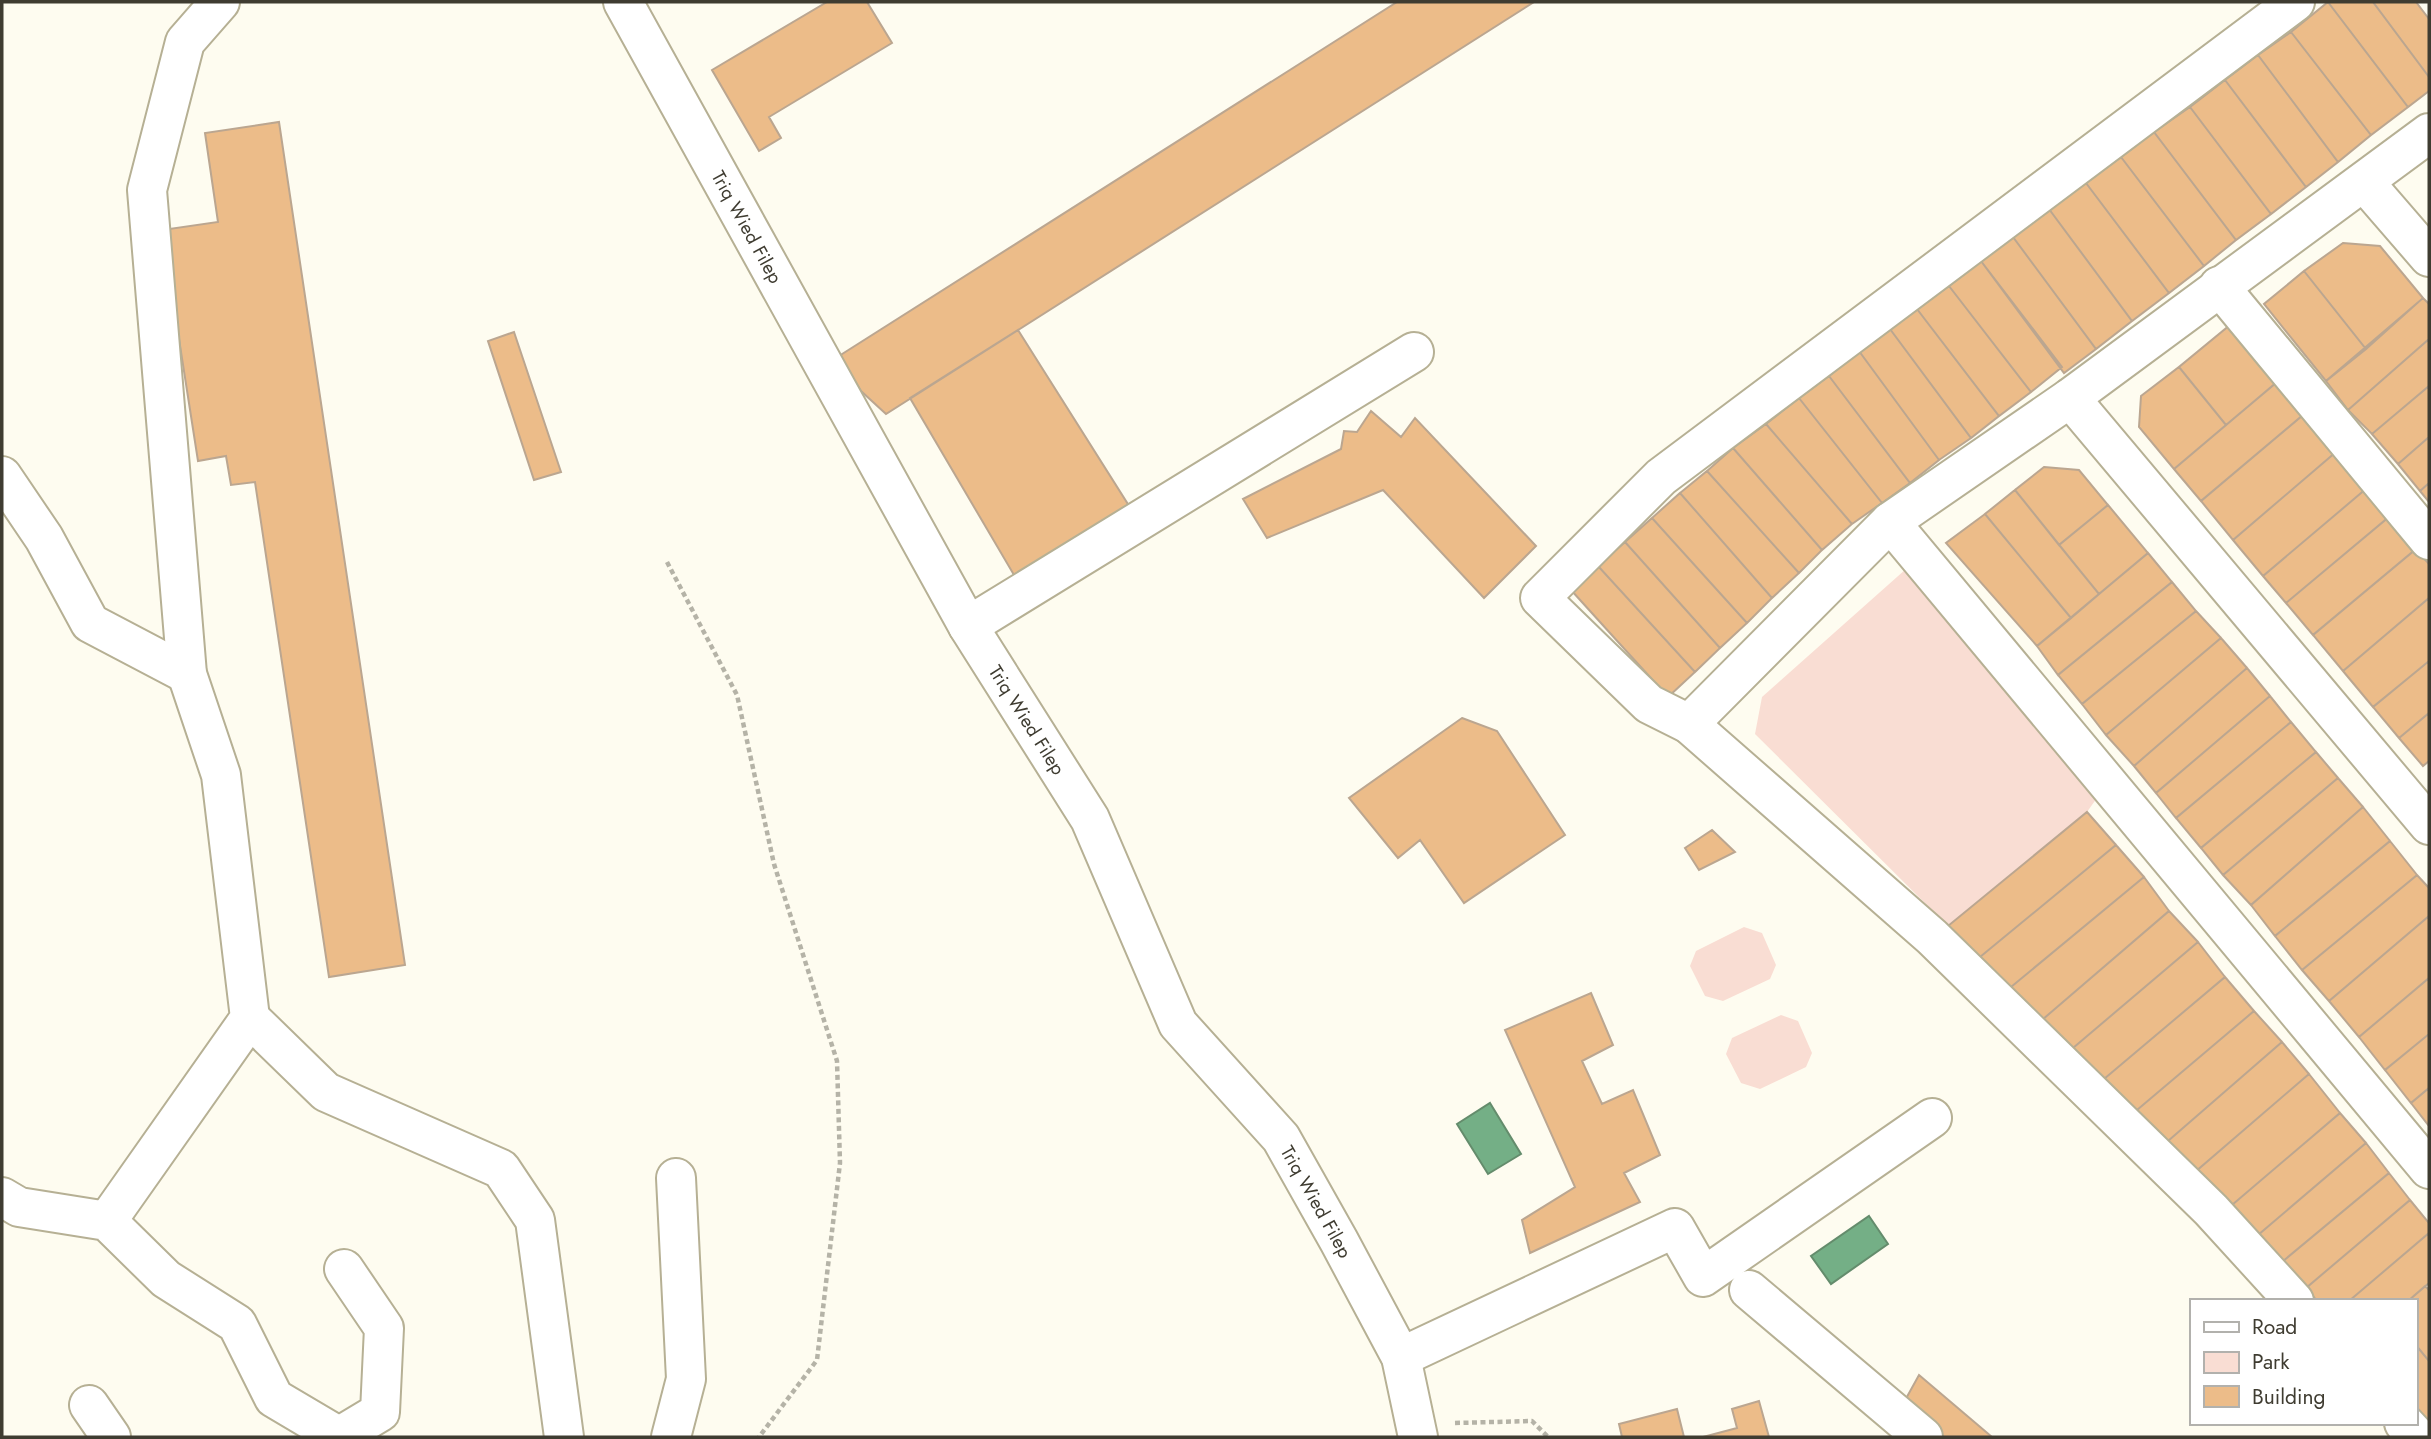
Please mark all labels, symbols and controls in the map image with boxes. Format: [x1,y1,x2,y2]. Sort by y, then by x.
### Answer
street label: Triq Wied Filep [705,166,789,288]
street label: Triq Wied Filep [983,660,1072,780]
street label: Triq Wied Filep [1274,1140,1359,1263]
legend [2190,1299,2417,1425]
text: Road [2252,1312,2297,1342]
text: Park [2252,1347,2290,1377]
text: Building [2252,1382,2325,1412]

